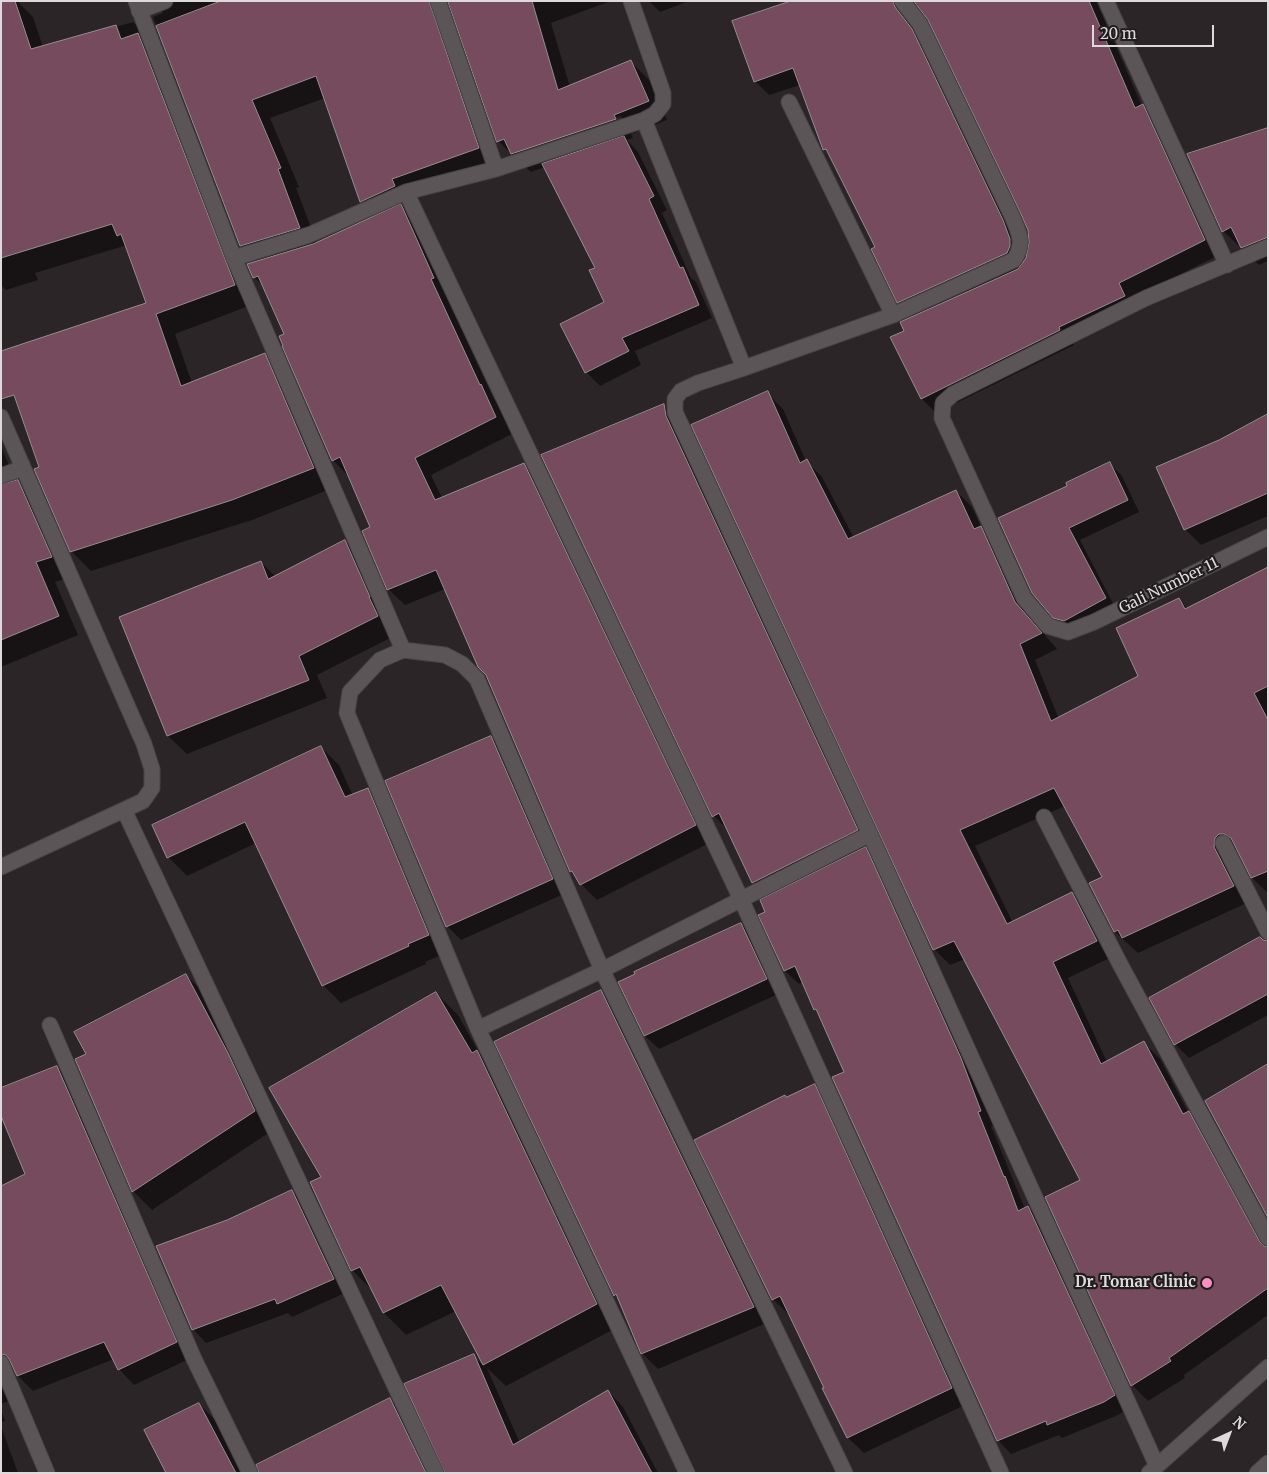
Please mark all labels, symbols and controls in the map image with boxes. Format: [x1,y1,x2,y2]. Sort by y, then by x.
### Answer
scale bar [1094,15,1216,47]
text: 20 m [1100,24,1137,43]
street label: Gali Number 11 [1116,554,1222,618]
place label: Dr. Tomar Clinic [1075,1274,1196,1292]
marker: Dr. Tomar Clinic [1200,1276,1214,1290]
north arrow [1204,1409,1254,1459]
text: N [1229,1413,1249,1433]

